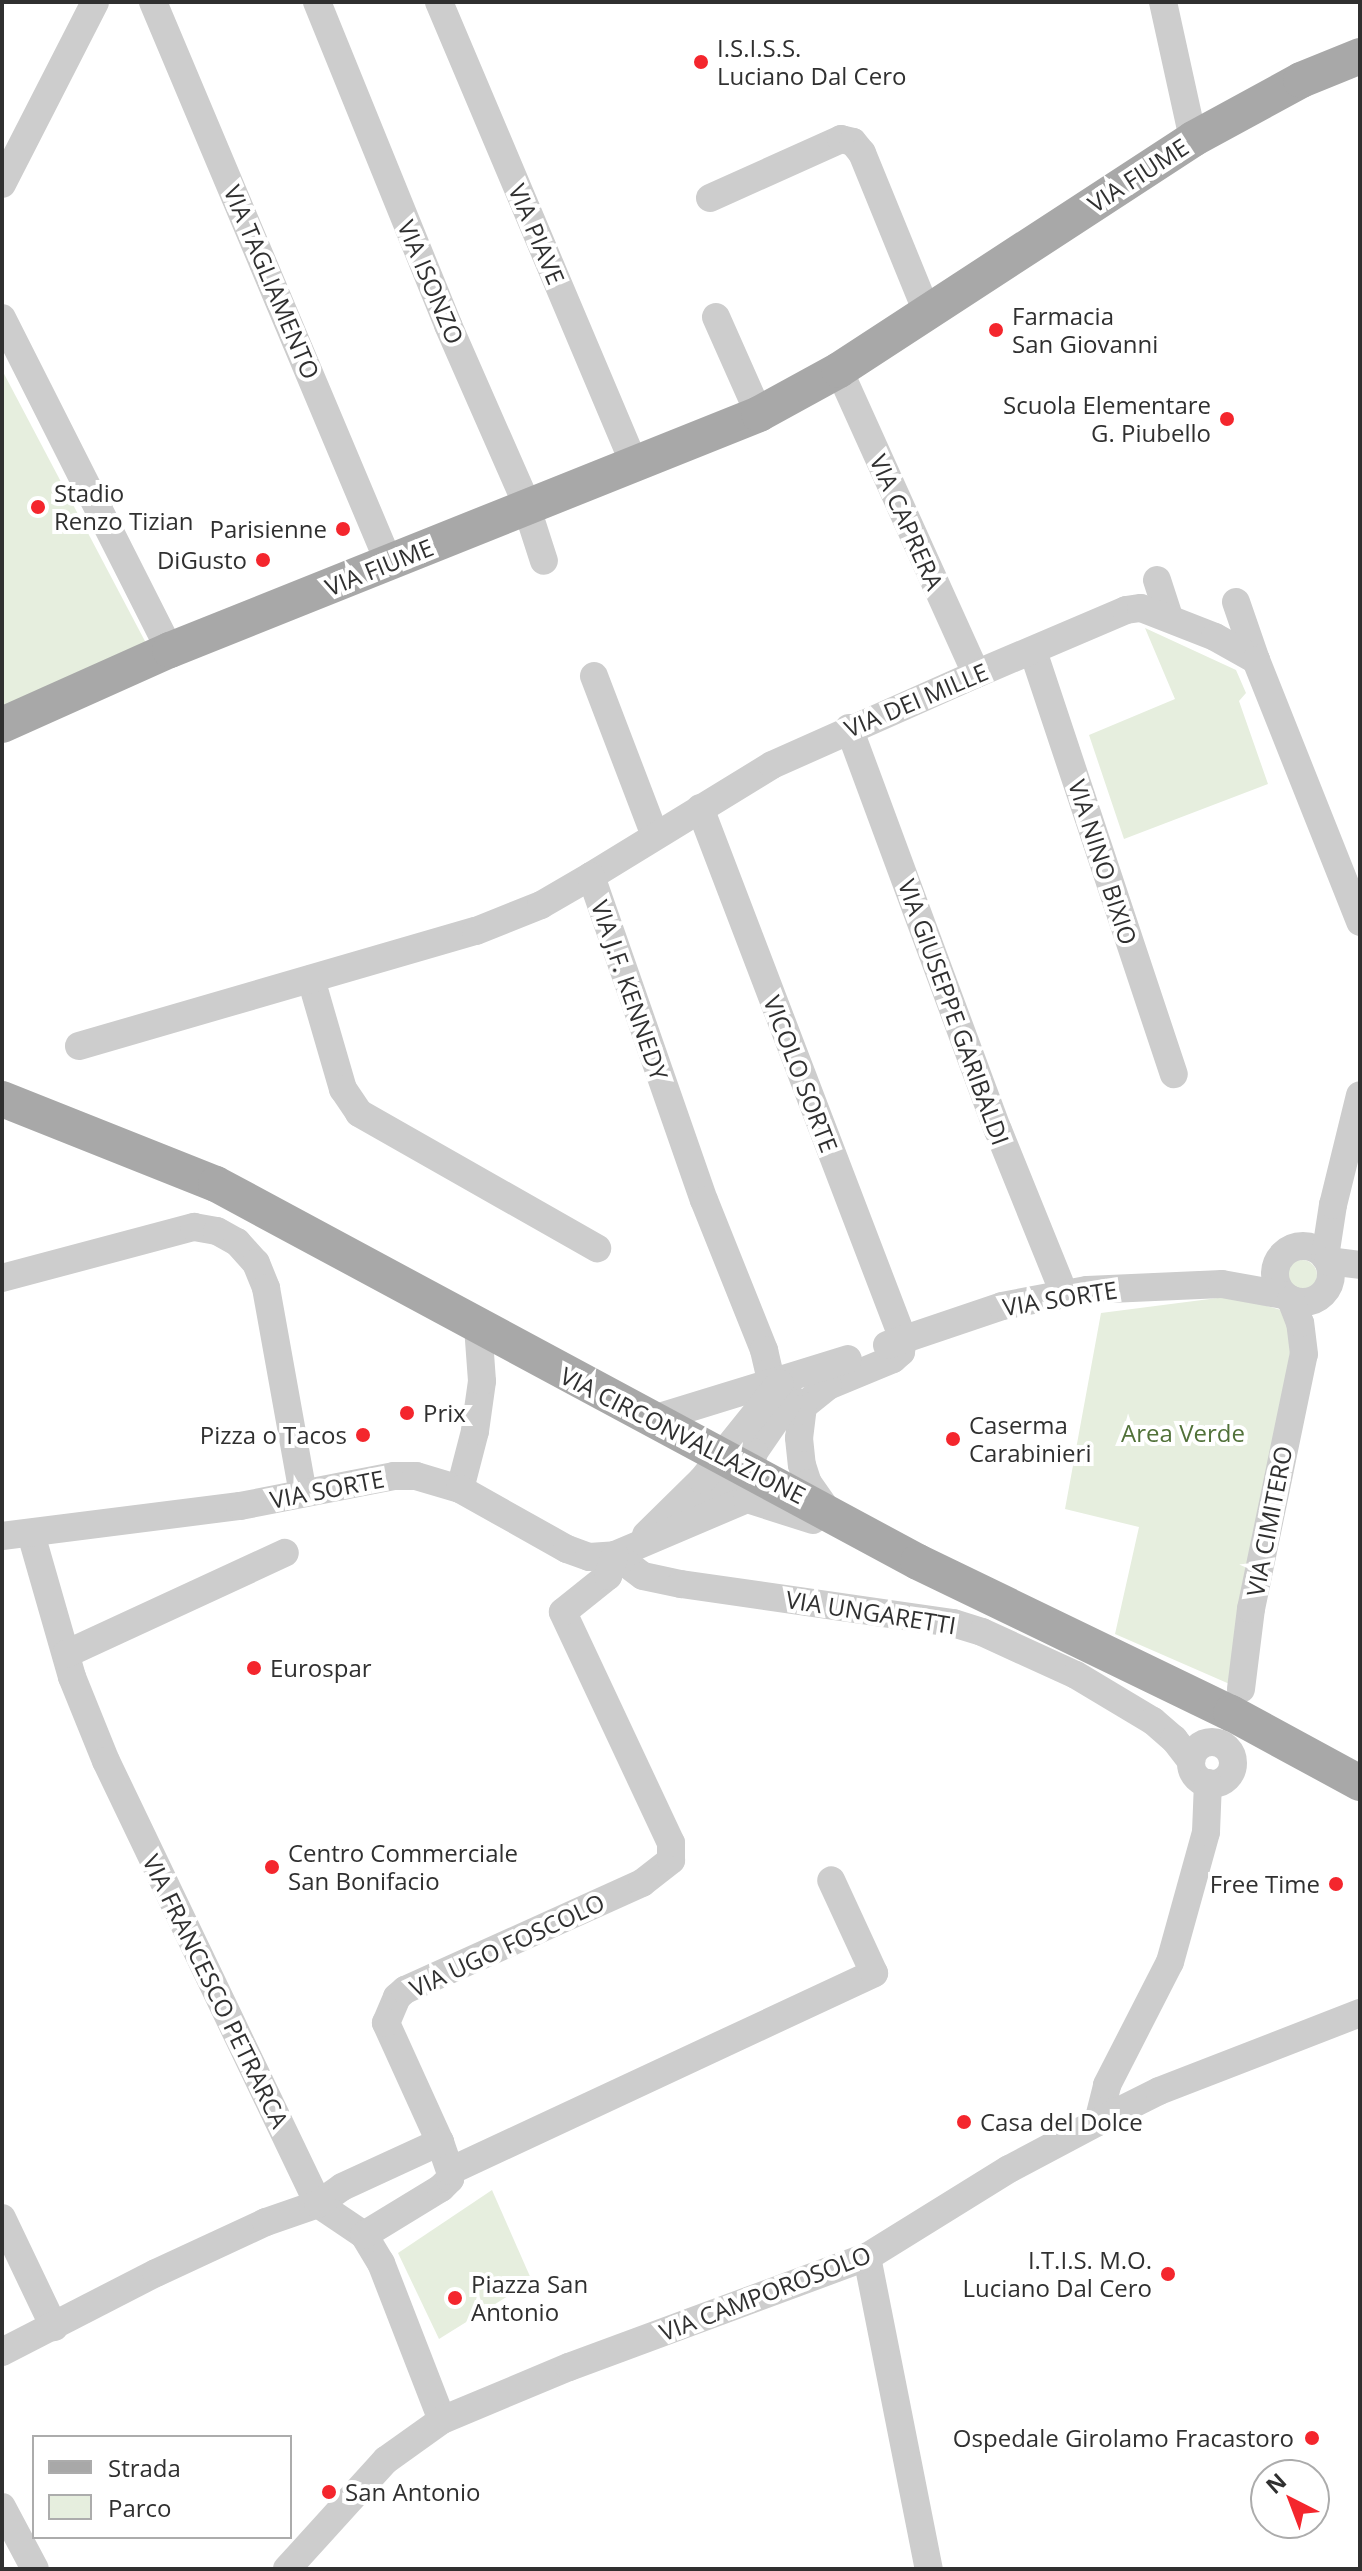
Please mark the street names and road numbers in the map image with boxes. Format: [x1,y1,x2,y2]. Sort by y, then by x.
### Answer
street label: VIA FIUME [1082,132,1194,218]
street label: VIA PIAVE [503,179,571,289]
street label: VIA TAGLIAMENTO [218,181,326,383]
street label: VIA ISONZO [392,216,470,348]
street label: VIA CAPRERA [864,450,950,594]
street label: VIA FIUME [321,532,437,602]
street label: VIA DEI MILLE [840,657,992,743]
street label: VIA NINO BIXIO [1063,776,1143,948]
street label: VIA GIUSEPPE GARIBALDI [893,875,1015,1149]
street label: VIA J.F. KENNEDY [586,896,674,1084]
street label: VICOLO SORTE [758,992,844,1156]
street label: VIA SORTE [1001,1275,1119,1321]
street label: VIA CIRCONVALLAZIONE [556,1361,810,1509]
street label: VIA CIMITERO [1240,1443,1298,1599]
street label: VIA SORTE [268,1464,386,1514]
street label: VIA UNGARETTI [784,1584,958,1640]
street label: VIA FRANCESCO PETRARCA [137,1850,295,2132]
street label: VIA UGO FOSCOLO [405,1887,609,2003]
street label: VIA CAMPOROSOLO [655,2239,875,2347]

